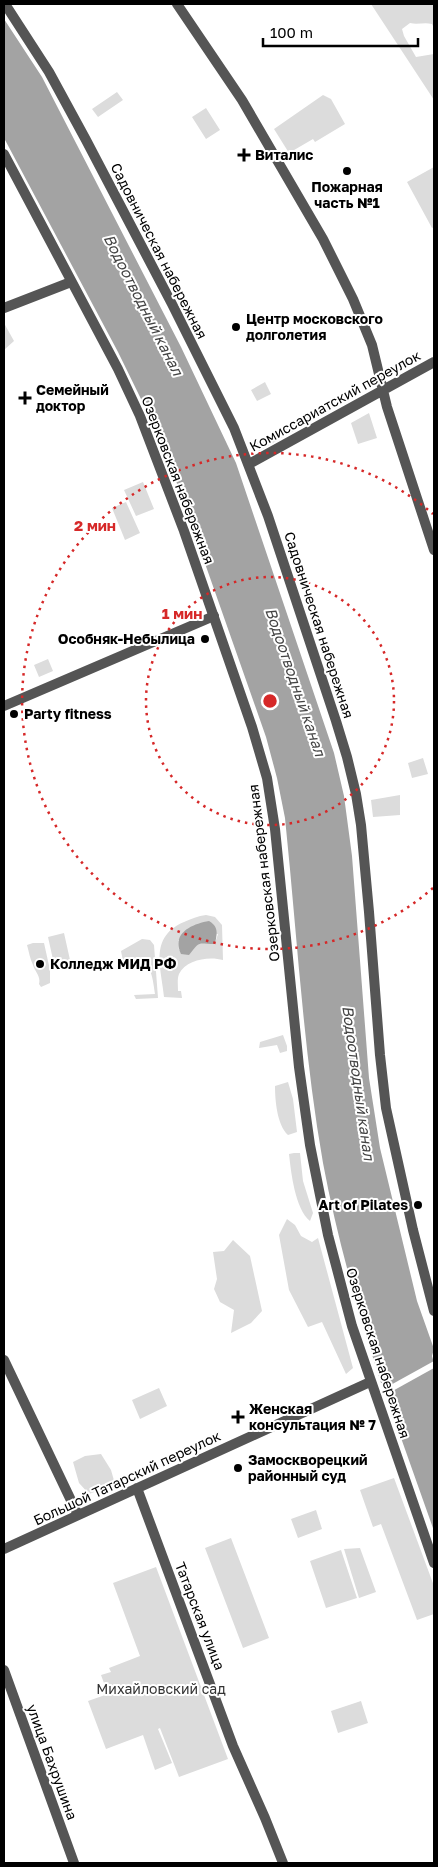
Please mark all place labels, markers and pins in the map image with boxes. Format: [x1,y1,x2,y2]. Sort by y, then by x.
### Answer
place label: Виталис [255,146,313,163]
marker: Виталис [237,148,251,162]
marker: Пожарная часть №1 [341,165,353,177]
place label: Пожарная часть №1 [311,178,383,211]
place label: Центр московского долголетия [246,310,383,343]
marker: Центр московского долголетия [230,321,242,333]
place label: Семейный доктор [36,381,109,414]
marker: Семейный доктор [18,391,32,405]
place label: Особняк-Небылица [58,630,195,647]
marker: Особняк-Небылица [199,633,211,645]
centre of rings [261,692,279,710]
place label: Party fitness [24,705,112,722]
marker: Party fitness [8,708,20,720]
place label: Колледж МИД РФ [50,955,177,972]
marker: Колледж МИД РФ [34,958,46,970]
place label: Art of Pilates [319,1196,408,1213]
marker: Art of Pilates [412,1199,424,1211]
place label: Женская консультация № 7 [249,1400,376,1433]
marker: Женская консультация № 7 [231,1410,245,1424]
place label: Замоскворецкий районный суд [248,1451,368,1484]
marker: Замоскворецкий районный суд [232,1462,244,1474]

